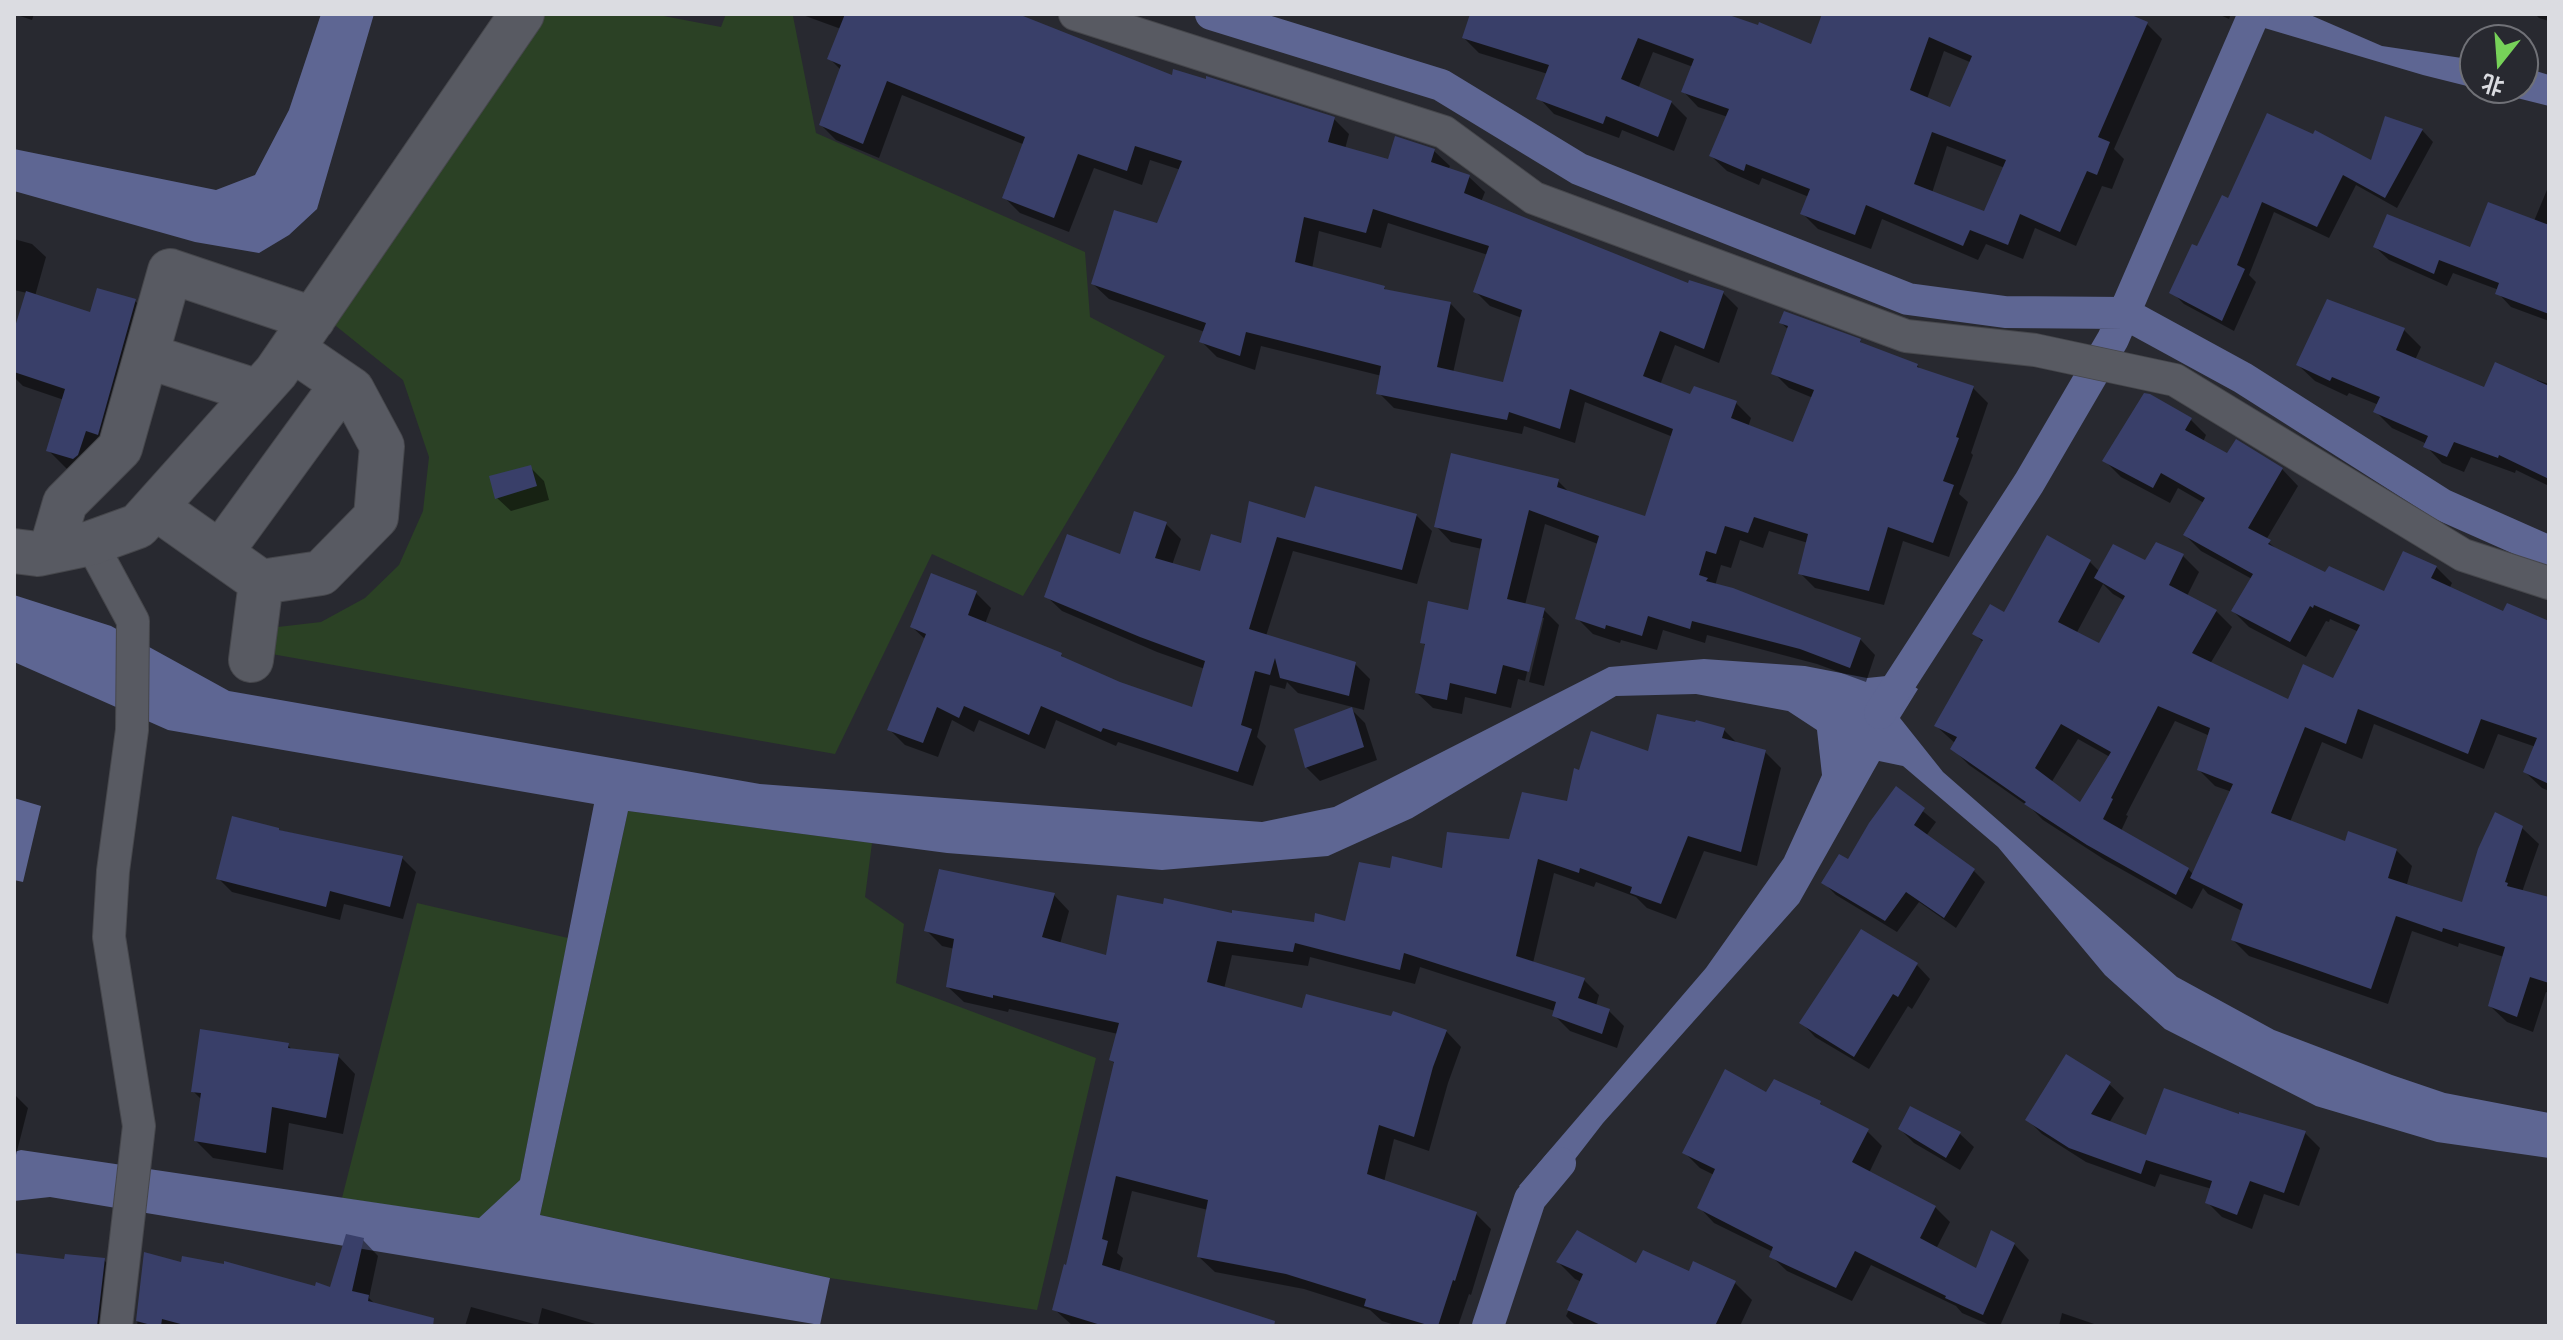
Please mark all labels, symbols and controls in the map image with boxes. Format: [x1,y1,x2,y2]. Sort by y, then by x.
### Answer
north arrow [2459,24,2539,104]
text: 北 [2478,69,2507,101]

